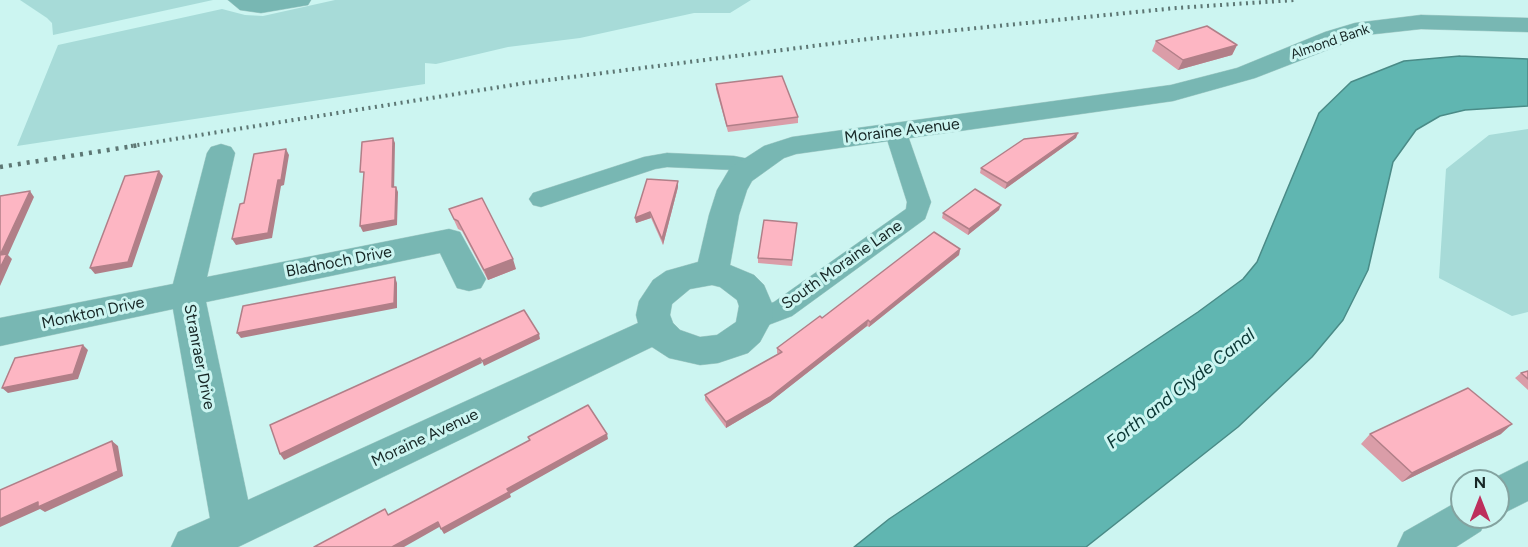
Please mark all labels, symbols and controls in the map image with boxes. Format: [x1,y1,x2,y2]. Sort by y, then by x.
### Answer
street label: Almond Bank [1288,21,1372,63]
street label: Moraine Avenue [843,114,961,148]
street label: South Moraine Lane [778,216,906,314]
street label: Bladnoch Drive [284,242,394,282]
street label: Monkton Drive [40,293,146,333]
street label: Stranraer Drive [179,303,219,411]
water label: Forth and Clyde Canal [1102,324,1260,454]
street label: Moraine Avenue [368,405,482,471]
north arrow [1450,469,1510,529]
text: N [1474,473,1486,492]

